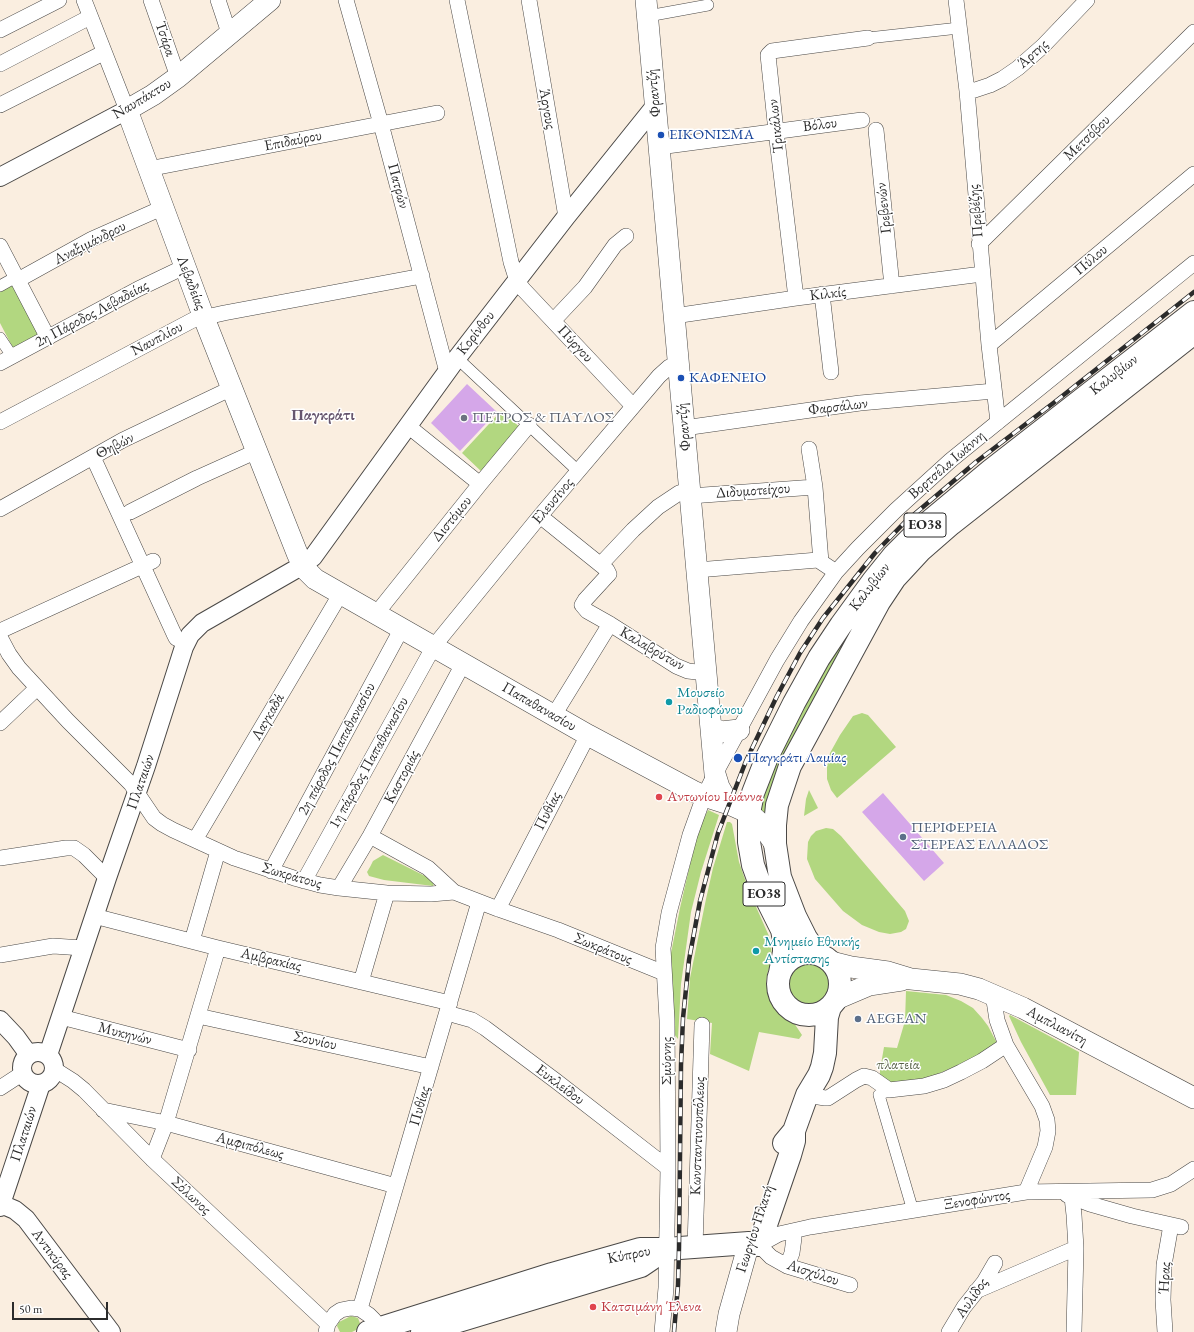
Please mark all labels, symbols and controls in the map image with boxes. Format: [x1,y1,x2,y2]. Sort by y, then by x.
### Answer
street label: Τσάρα [151,19,179,59]
street label: Άρτης [1014,36,1052,72]
street label: Φραντζή [643,68,665,118]
street label: Ναυπάκτου [109,74,175,124]
street label: Άργους [535,87,559,131]
street label: Τρικάλων [764,98,788,154]
street label: Μετσόβου [1060,111,1114,165]
street label: Βόλου [802,114,838,136]
place label: ΕΙΚΟΝΙΣΜΑ [669,126,754,144]
street label: Επιδαύρου [263,127,323,155]
marker: ΕΙΚΟΝΙΣΜΑ [656,130,666,140]
street label: Πατρών [383,161,413,211]
street label: Γρεβενών [872,182,896,234]
street label: Πρεβέζης [965,184,987,238]
street label: Αναξιμάνδρου [51,217,129,269]
street label: Πύλου [1070,241,1112,279]
street label: Λεβαδείας [172,253,210,313]
street label: 2η Πάροδος Λεβαδείας [32,277,152,351]
street label: Κιλκίς [809,283,847,305]
street label: Κορίνθου [453,307,499,359]
street label: Ναυπλίου [128,318,186,360]
street label: Πύργου [553,322,597,366]
street label: Καλυβίων [1086,351,1142,399]
place label: ΚΑΦΕΝΕΙΟ [689,369,766,387]
marker: ΚΑΦΕΝΕΙΟ [676,373,686,383]
street label: Φαρσάλων [807,394,869,420]
street label: Φραντζή [673,402,695,452]
district label: Παγκράτι [291,406,355,426]
place label: ΠΕΤΡΟΣ & ΠΑΥΛΟΣ [472,409,614,427]
marker: ΠΕΤΡΟΣ & ΠΑΥΛΟΣ [459,413,469,423]
street label: Βορτσέλα Ιωάννη [905,427,989,503]
street label: Θηβών [93,429,137,463]
street label: Ελευσίνος [528,474,578,528]
street label: Διδυμοτείχου [715,479,791,503]
street label: Διστόμου [428,493,476,545]
road number: ΕΟ38 [904,513,946,537]
street label: Καλυβίων [846,559,894,615]
street label: Καλαβρύτων [616,623,688,675]
street label: Παπαθανασίου [499,678,579,736]
street label: 2η πάροδος Παπαθανασίου [294,680,380,818]
place label: Μουσείο Ραδιοφώνου [677,684,743,719]
street label: Λαγκαδά [248,691,288,743]
street label: 1η πάροδος Παπαθανασίου [325,694,413,832]
marker: Μουσείο Ραδιοφώνου [664,697,674,707]
street label: Καστοριάς [380,747,424,807]
place label: Παγκράτι Λαμίας [747,749,846,767]
street label: Πλαταιών [123,752,159,812]
marker: Παγκράτι Λαμίας [732,752,744,764]
place label: Αντωνίου Ιωάννα [667,788,762,806]
street label: Πυθίας [531,789,565,833]
marker: Αντωνίου Ιωάννα [654,792,664,802]
place label: ΠΕΡΙΦΕΡΕΙΑ ΣΤΕΡΕΑΣ ΕΛΛΑΔΟΣ [911,819,1048,854]
marker: ΠΕΡΙΦΕΡΕΙΑ ΣΤΕΡΕΑΣ ΕΛΛΑΔΟΣ [898,832,908,842]
street label: Σωκράτους [260,859,324,893]
road number: ΕΟ38 [743,882,785,906]
street label: Σωκράτους [571,929,635,969]
place label: Μνημείο Εθνικής Αντίστασης [764,933,860,968]
street label: Αμβρακίας [239,944,303,976]
marker: Μνημείο Εθνικής Αντίστασης [751,946,761,956]
street label: Αμπλιανίτη [1023,1002,1091,1050]
place label: AEGEAN [866,1010,926,1028]
marker: AEGEAN [853,1014,863,1024]
street label: Μυκηνών [96,1019,154,1049]
street label: Σουνίου [292,1028,338,1054]
street label: Σμύρνης [658,1037,676,1085]
park label: πλατεία [876,1056,920,1074]
street label: Ευκλείδου [532,1061,588,1109]
street label: Κωνσταντινουπόλεως [687,1076,709,1196]
street label: Πυθίας [406,1084,434,1128]
street label: Πλαταιών [7,1104,41,1164]
street label: Αμφιπόλεως [214,1128,286,1164]
street label: Σόλωνος [167,1173,215,1219]
street label: Γεωργίου Πλατή [732,1183,778,1275]
street label: Ξενοφώντος [943,1186,1011,1214]
street label: Αντικύρας [27,1225,77,1283]
street label: Κύπρου [606,1242,652,1268]
street label: Αισχύλου [785,1256,841,1290]
street label: Ήρας [1155,1261,1175,1295]
street label: Αυλίδος [952,1274,992,1322]
scale bar [14,1294,110,1320]
place label: Κατσιμάνη Έλενα [601,1298,701,1316]
text: 50 m [19,1301,42,1317]
marker: Κατσιμάνη Έλενα [588,1302,598,1312]

